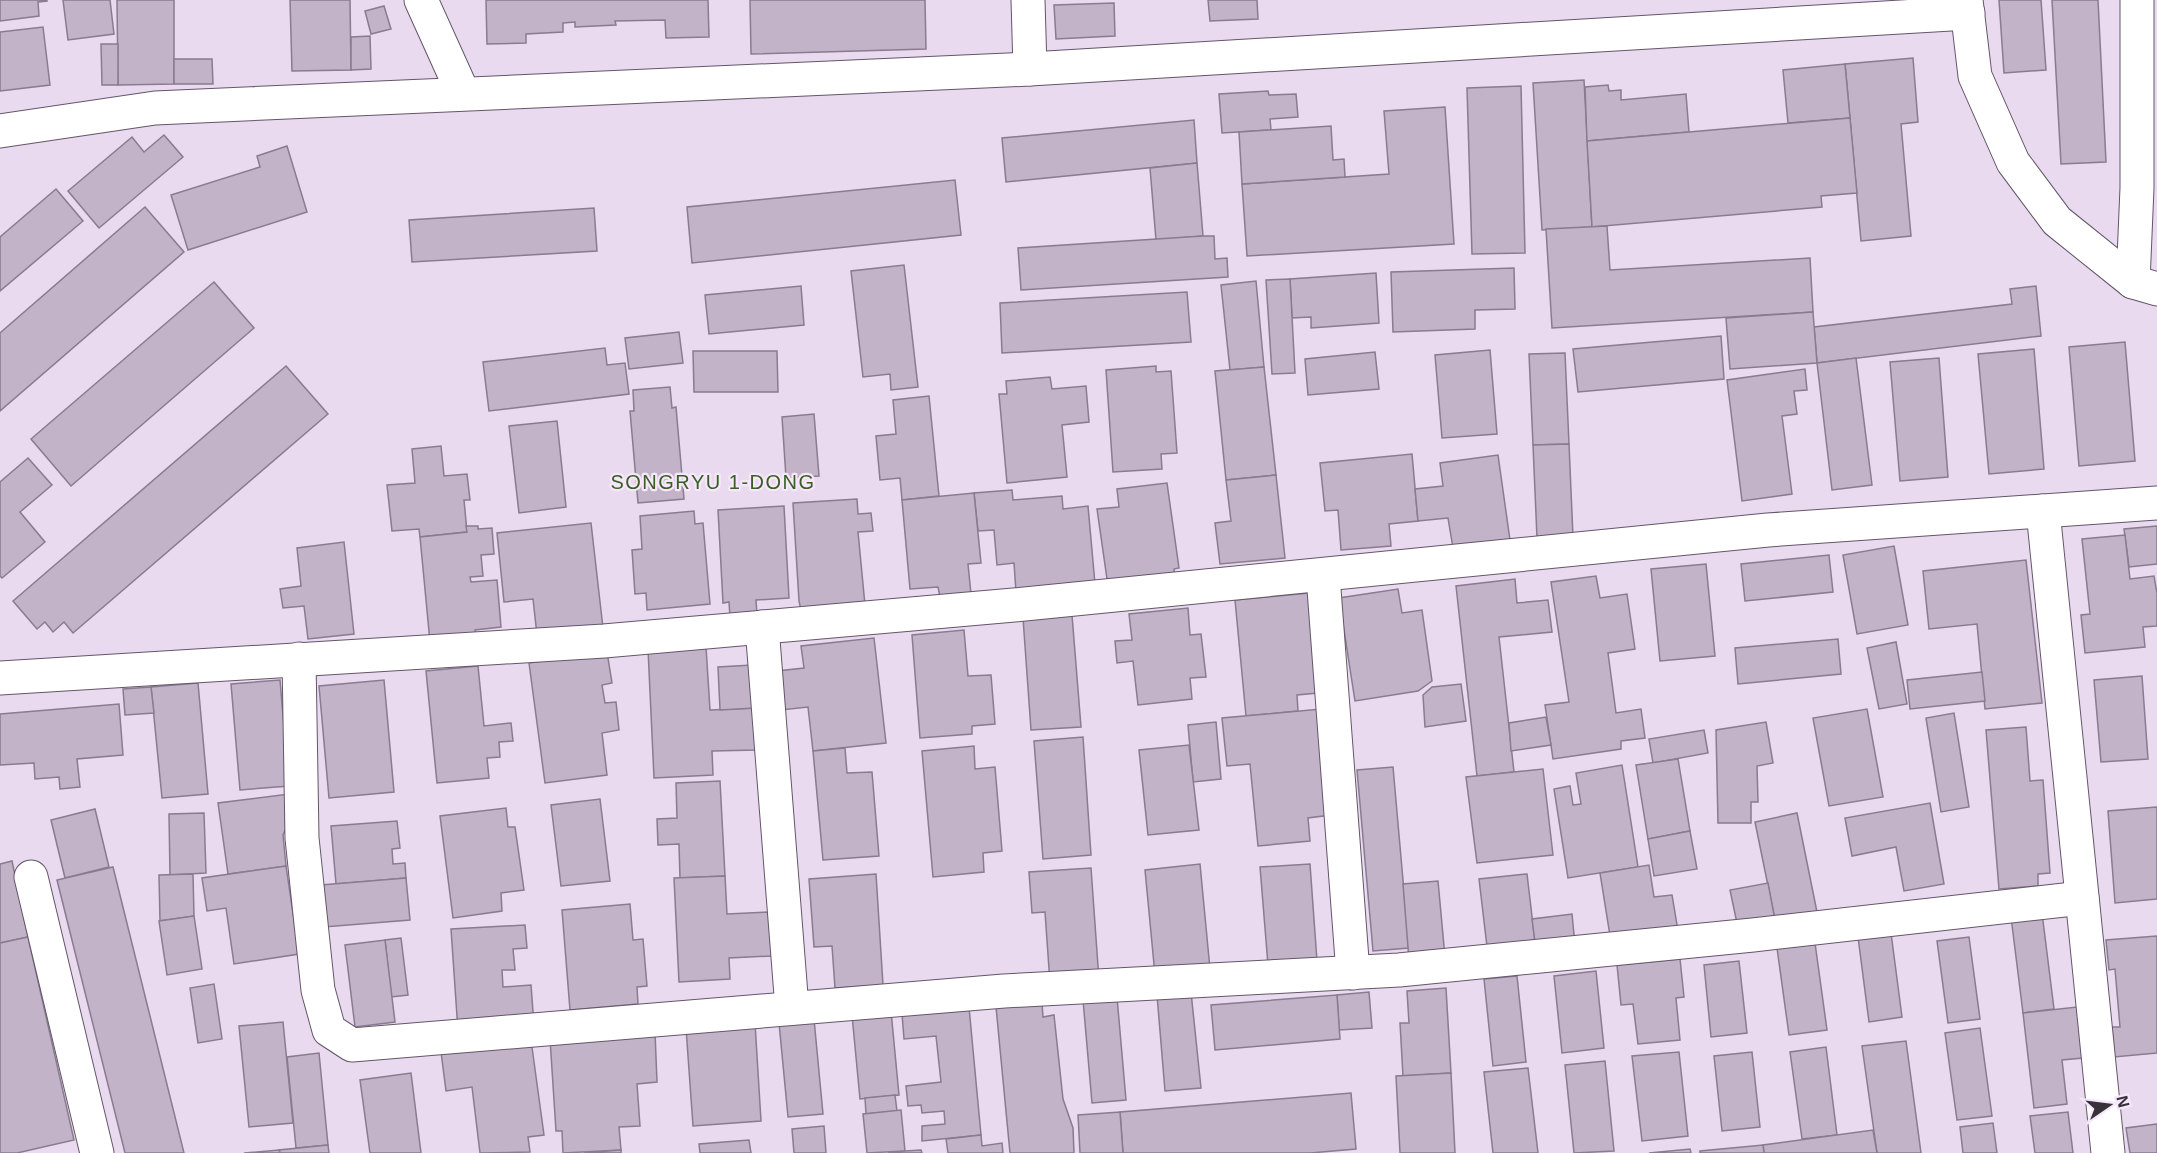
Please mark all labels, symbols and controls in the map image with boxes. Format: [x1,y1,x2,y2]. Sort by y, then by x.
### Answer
district label: SONGRYU 1-DONG [610,471,816,493]
north arrow [2079,1075,2139,1135]
text: N [2113,1094,2133,1109]

